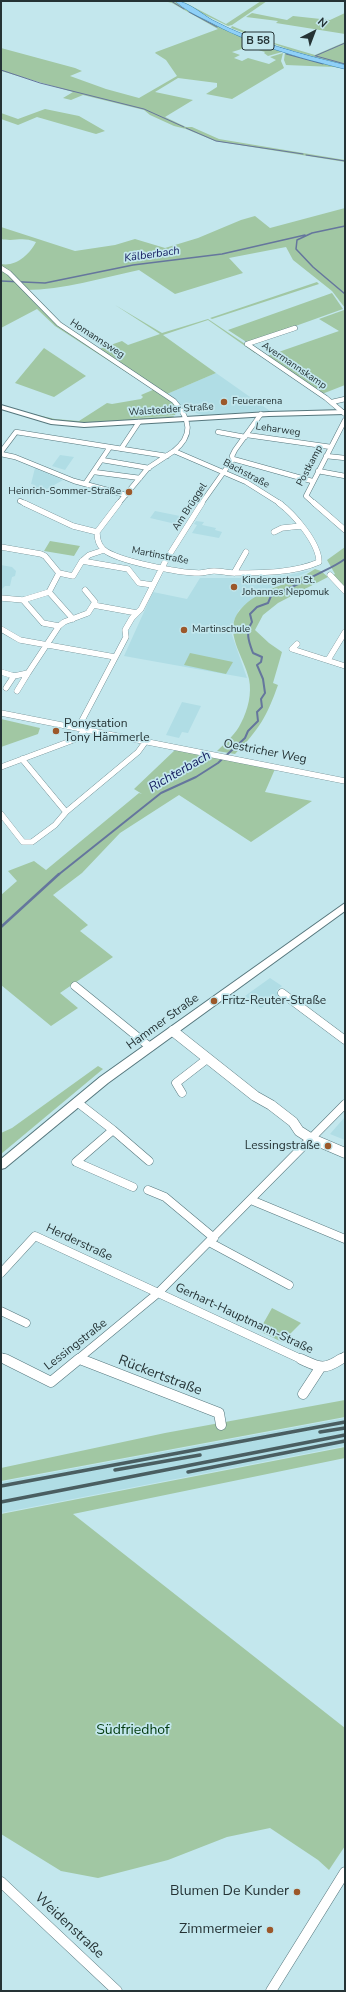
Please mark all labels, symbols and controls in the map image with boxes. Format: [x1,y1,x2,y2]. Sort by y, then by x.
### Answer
north arrow [294,12,334,52]
text: N [314,14,330,31]
road number: B 58 [242,32,274,50]
water label: Kälberbach [123,245,181,265]
street label: Homannsweg [67,317,127,361]
street label: Avermannskamp [259,340,329,392]
place label: Feuerarena [232,396,282,408]
marker: Feuerarena [219,397,229,407]
street label: Walstedder Straße [128,401,214,419]
street label: Leharweg [255,421,301,439]
street label: Postkamp [294,444,326,488]
street label: Bachstraße [221,457,271,491]
street label: Am Brüggel [170,481,210,533]
place label: Heinrich-Sommer-Straße [8,486,121,498]
marker: Heinrich-Sommer-Straße [124,487,134,497]
street label: Martinstraße [131,545,189,567]
place label: Kindergarten St. Johannes Nepomuk [242,575,329,598]
marker: Kindergarten St. Johannes Nepomuk [229,582,239,592]
place label: Martinschule [192,624,250,636]
marker: Martinschule [179,625,189,635]
place label: Ponystation Tony Hämmerle [64,717,150,745]
marker: Ponystation Tony Hämmerle [51,726,61,736]
street label: Oestricher Weg [222,737,308,767]
water label: Richterbach [146,748,214,796]
street label: Hammer Straße [124,991,202,1053]
place label: Fritz-Reuter-Straße [222,994,326,1008]
marker: Fritz-Reuter-Straße [209,996,219,1006]
place label: Lessingstraße [245,1139,320,1153]
marker: Lessingstraße [323,1141,333,1151]
street label: Herderstraße [44,1221,114,1265]
street label: Gerhart-Hauptmann-Straße [173,1281,315,1357]
street label: Lessingstraße [42,1316,110,1374]
street label: Rückertstraße [116,1352,204,1400]
park label: Südfriedhof [96,1723,170,1739]
place label: Blumen De Kunder [170,1884,289,1900]
marker: Blumen De Kunder [292,1887,302,1897]
street label: Weidenstraße [31,1890,107,1962]
place label: Zimmermeier [179,1922,262,1938]
marker: Zimmermeier [265,1925,275,1935]

